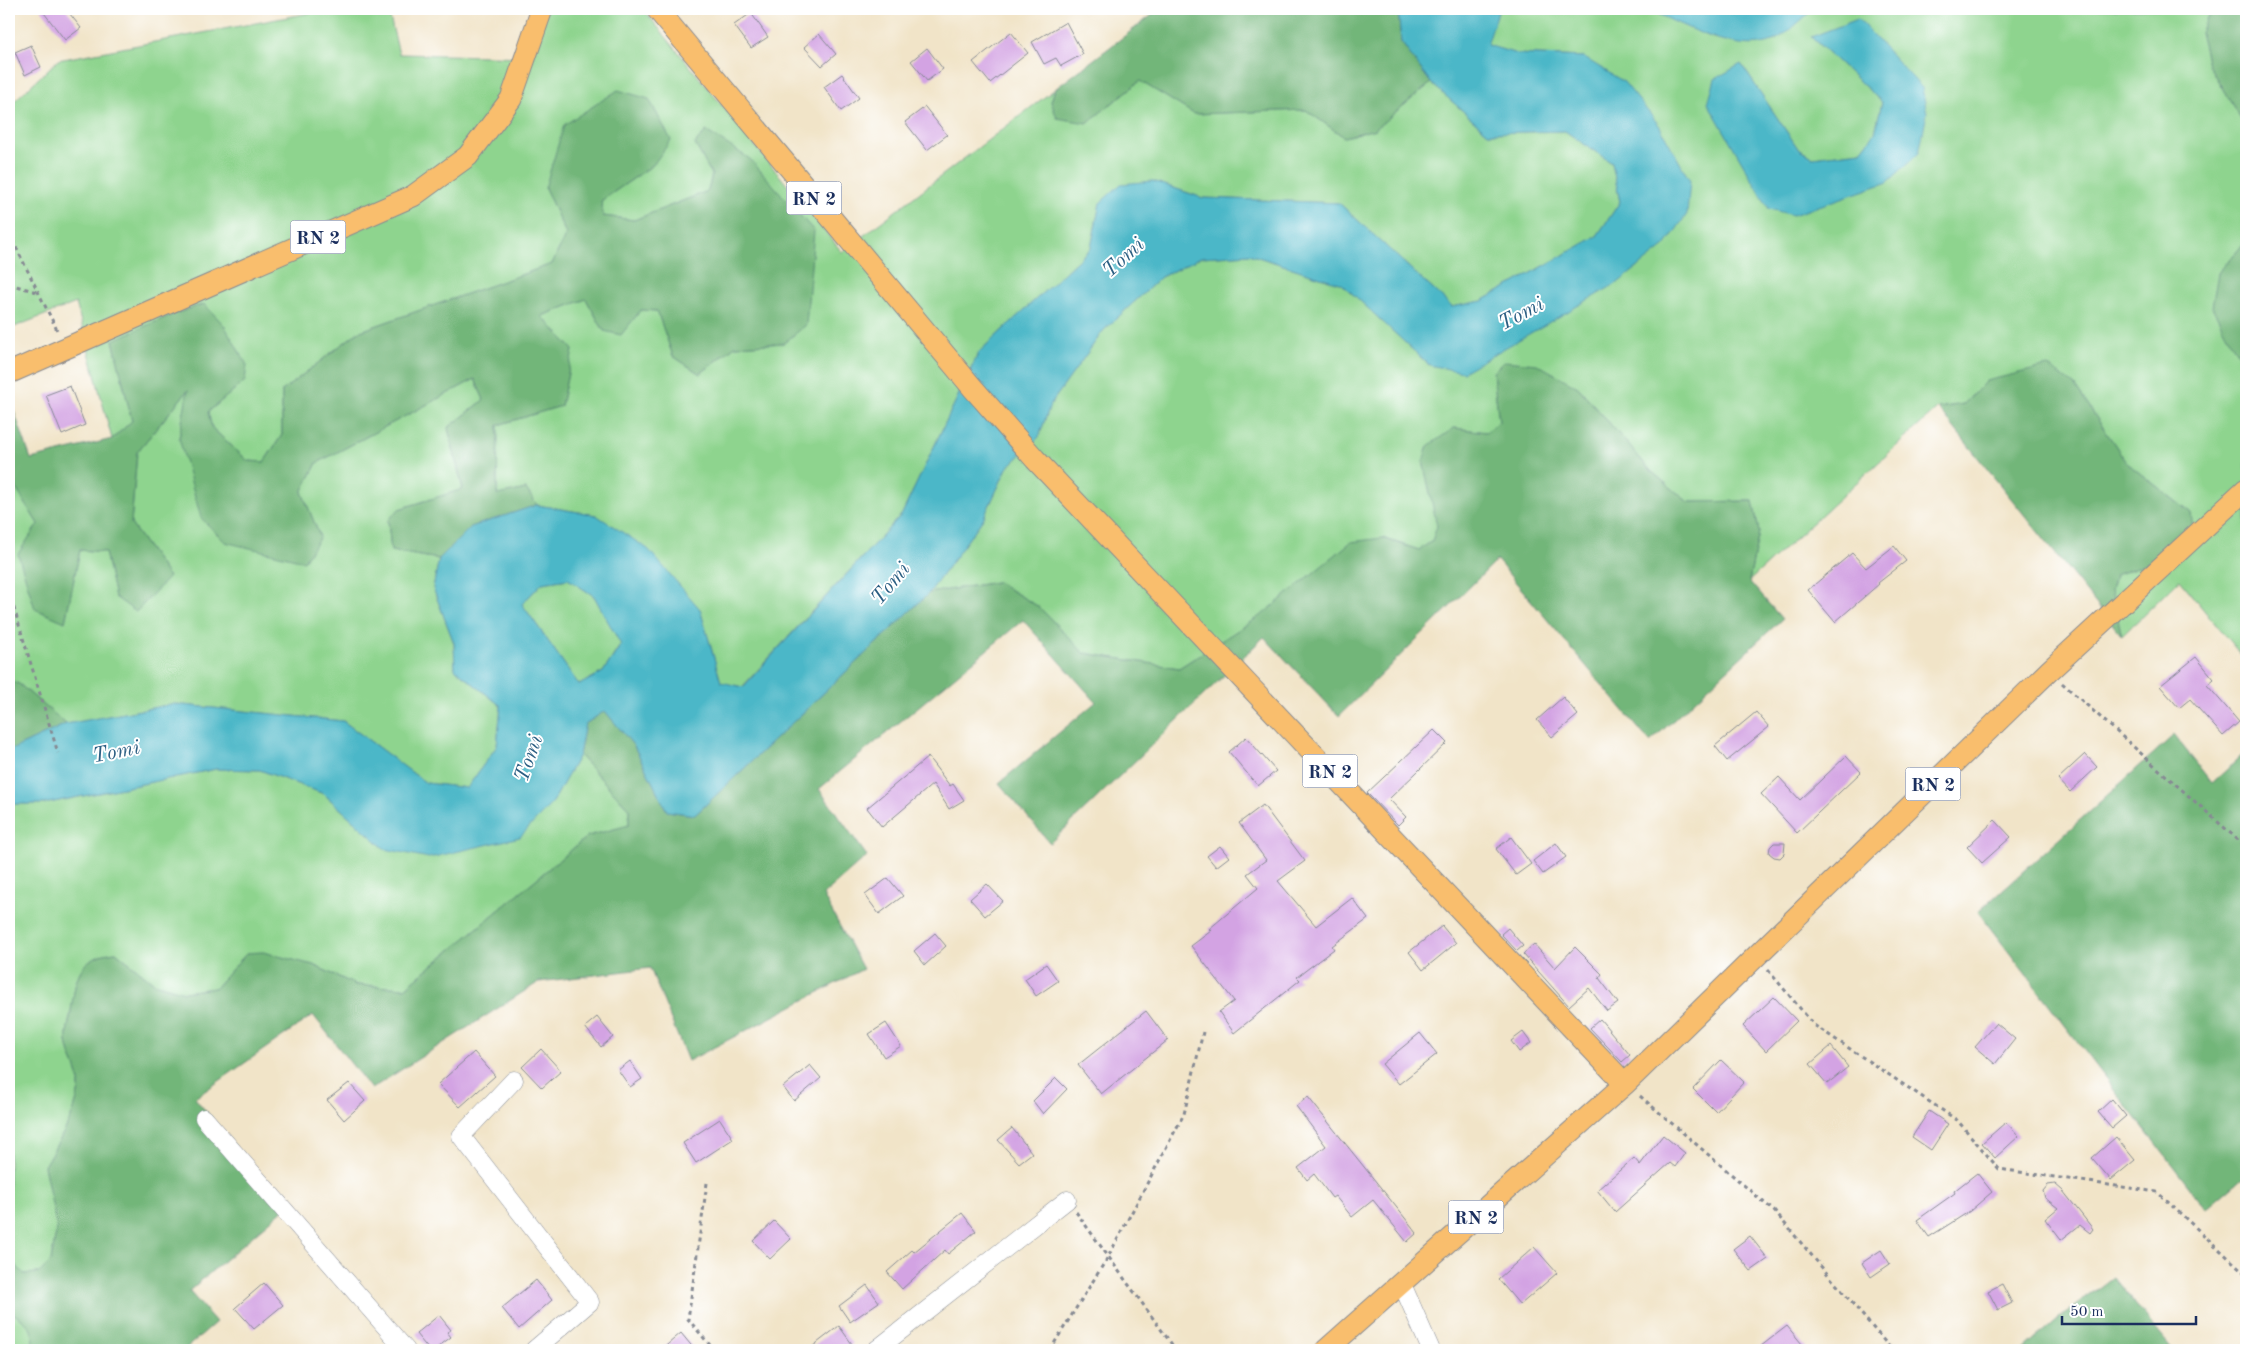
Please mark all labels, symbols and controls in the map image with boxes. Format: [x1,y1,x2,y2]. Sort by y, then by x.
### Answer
road number: RN 2 [786,182,842,214]
road number: RN 2 [290,220,346,253]
water label: Tomi [1099,234,1149,282]
water label: Tomi [1496,294,1548,335]
water label: Tomi [868,559,915,609]
water label: Tomi [512,732,547,785]
water label: Tomi [91,738,142,767]
road number: RN 2 [1302,754,1358,788]
road number: RN 2 [1906,768,1960,801]
road number: RN 2 [1448,1200,1504,1234]
scale bar [2062,1294,2196,1326]
text: 50 m [2070,1305,2104,1320]

